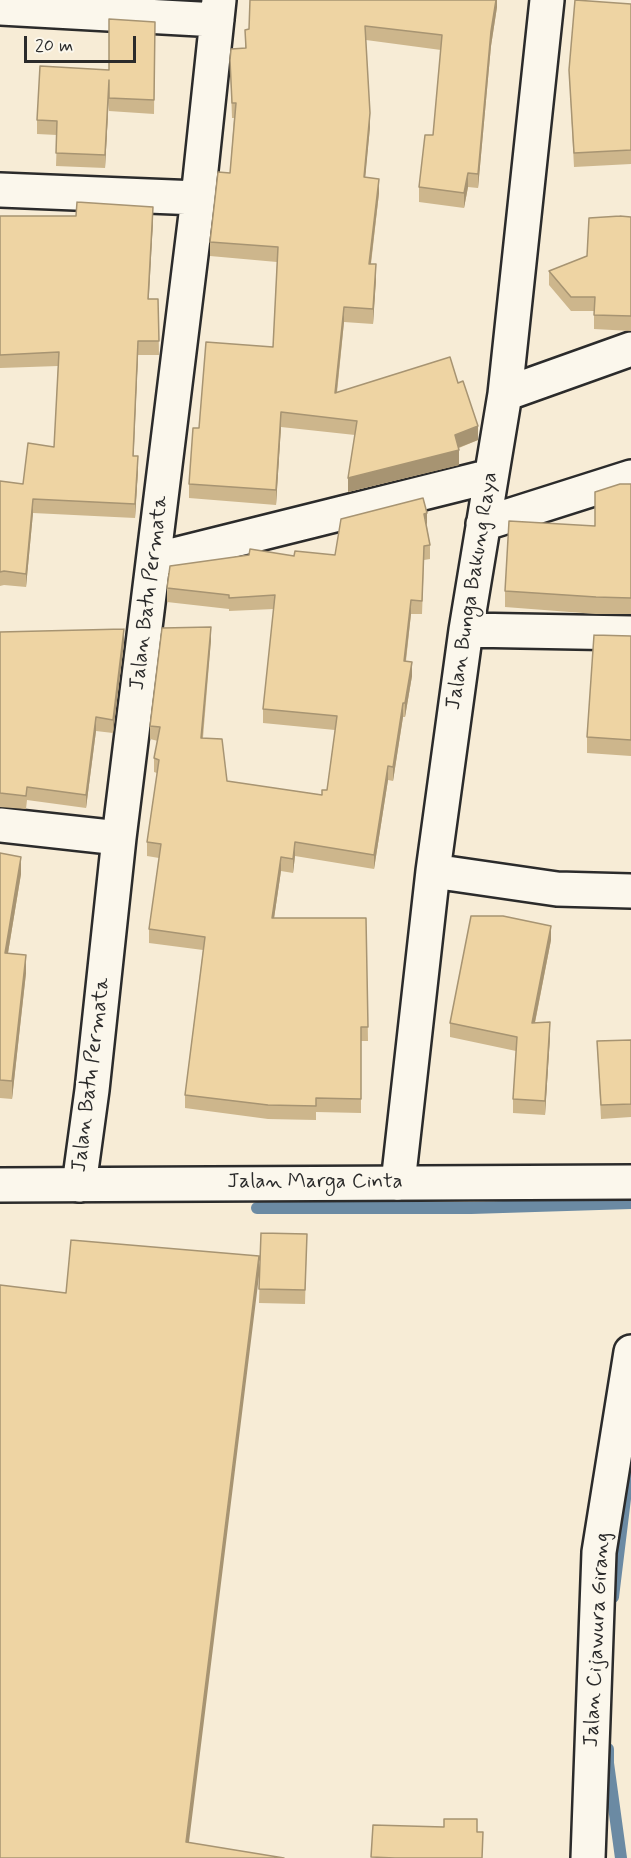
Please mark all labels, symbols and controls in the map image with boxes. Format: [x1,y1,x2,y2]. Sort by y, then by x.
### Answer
scale bar [27,24,140,62]
text: 20 m [35,34,73,58]
street label: Jalan Bunga Bakung Raya [442,470,504,712]
street label: Jalan Batu Permata [126,494,174,692]
street label: Jalan Batu Permata [68,976,116,1174]
street label: Jalan Marga Cinta [227,1170,403,1196]
street label: Jalan Cijawura Girang [580,1532,616,1748]

